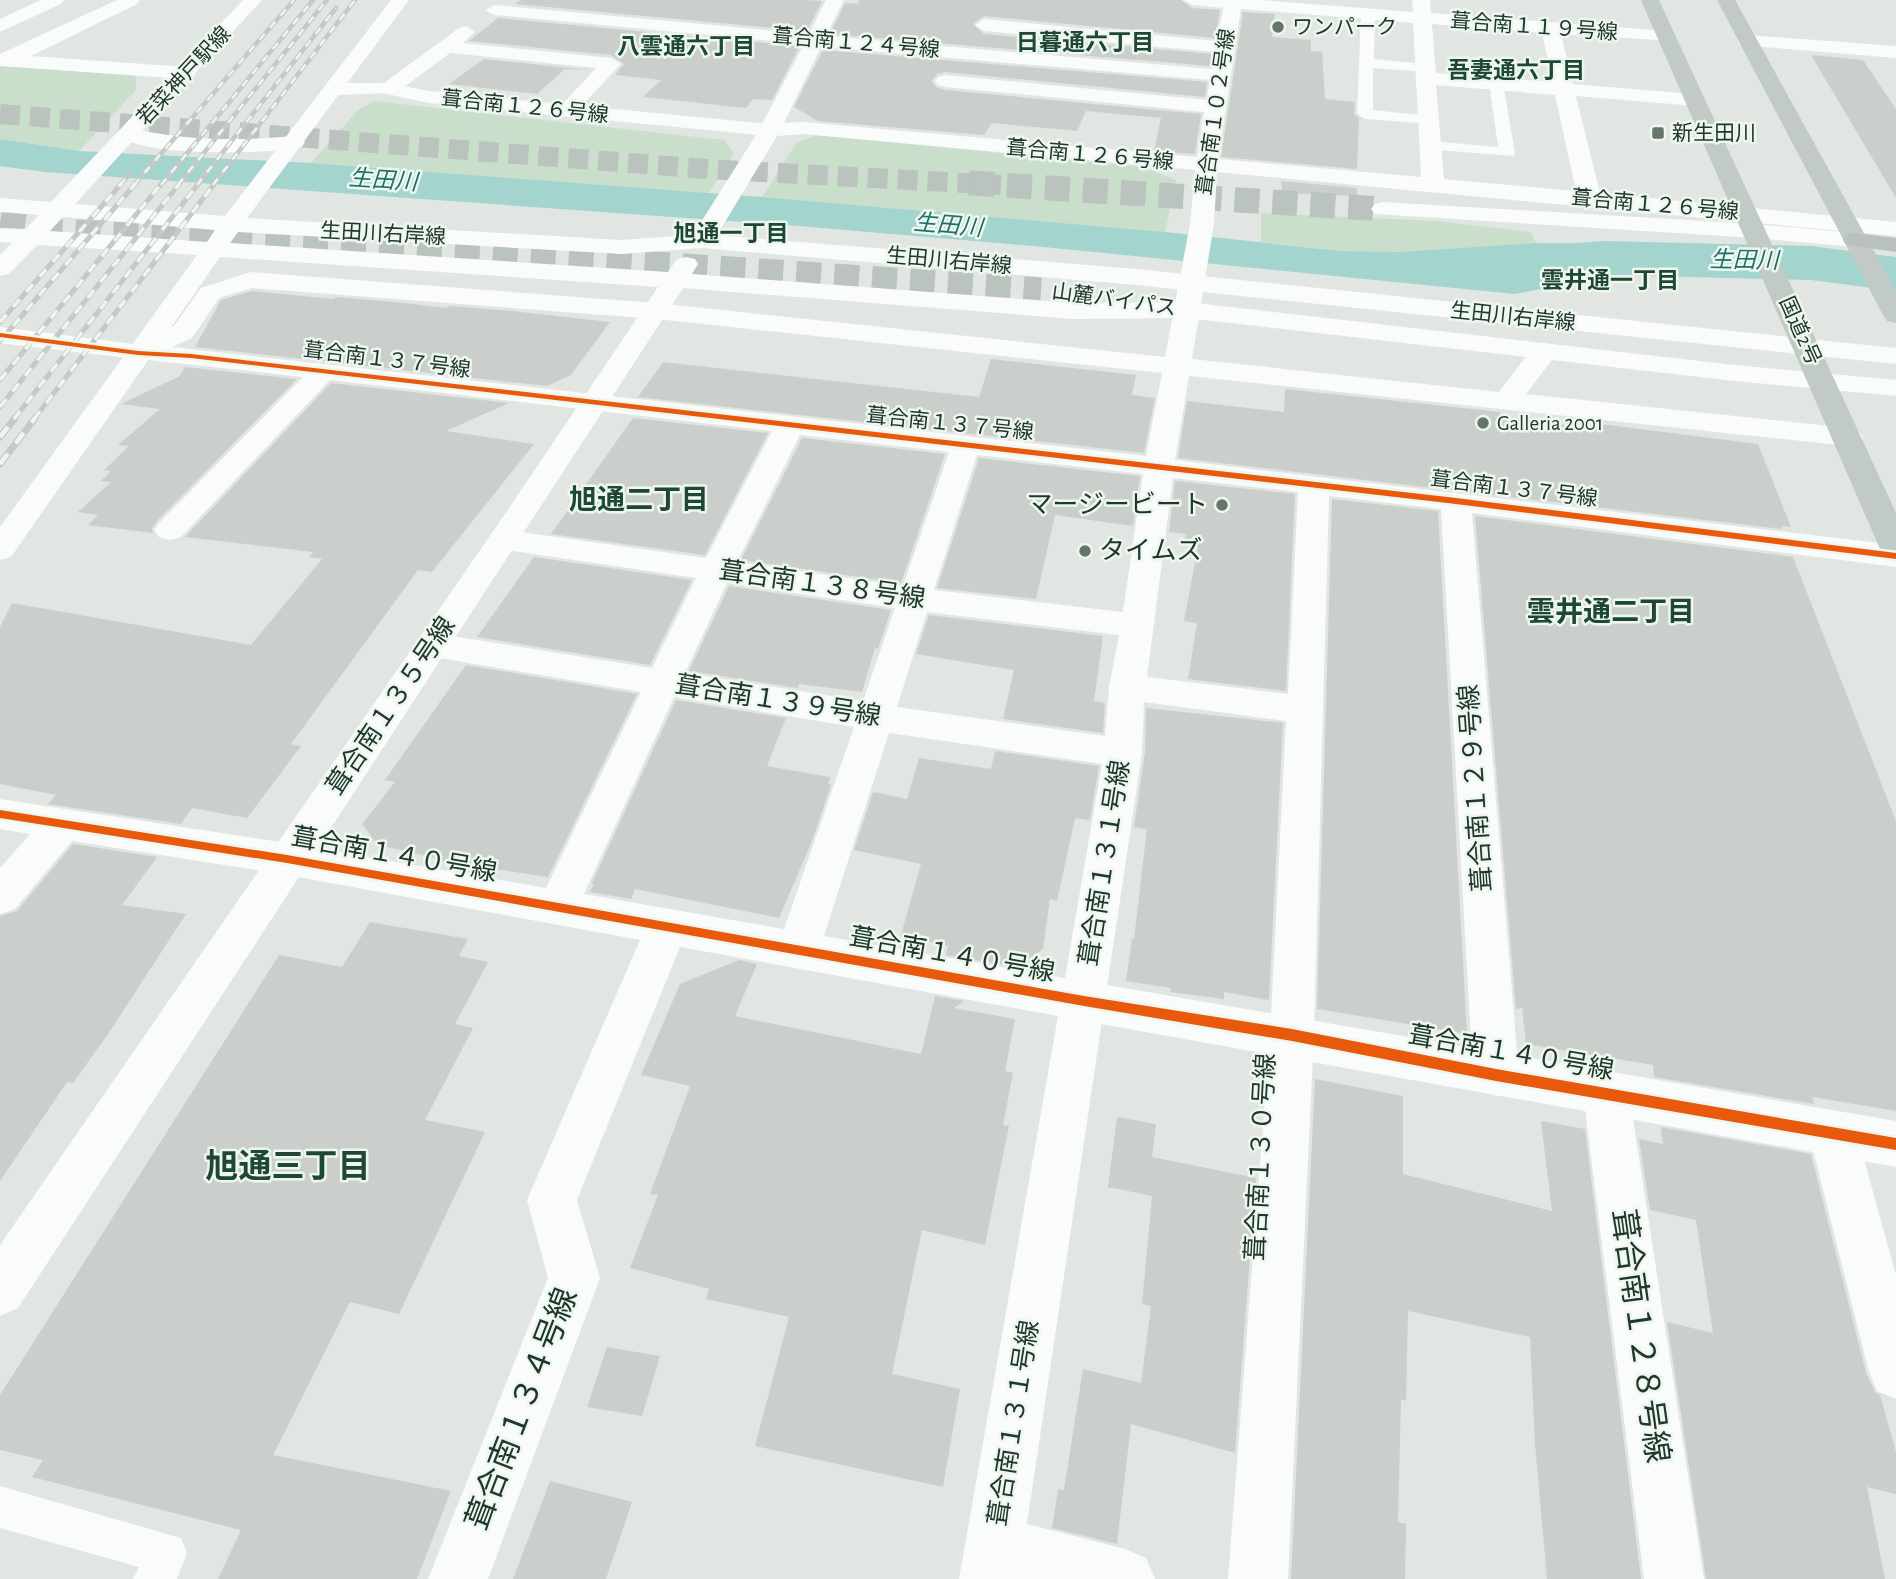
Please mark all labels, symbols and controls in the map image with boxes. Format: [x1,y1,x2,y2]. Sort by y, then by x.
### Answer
street label: 葺合南１１９号線 [1449,10,1619,43]
place label: ワンパーク [1292,16,1397,38]
marker: ワンパーク [1270,19,1286,35]
street label: 若菜神戸駅線 [133,22,235,129]
street label: 葺合南１２４号線 [771,24,941,61]
street label: 葺合南１０２号線 [1193,27,1238,197]
district label: 日暮通六丁目 [1016,30,1154,55]
district label: 八雲通六丁目 [617,34,755,59]
district label: 吾妻通六丁目 [1447,58,1585,83]
street label: 葺合南１２６号線 [440,87,610,126]
place label: 新生田川 [1672,122,1756,144]
marker: 新生田川 [1650,125,1666,141]
street label: 葺合南１２６号線 [1005,136,1175,173]
water label: 生田川 [348,165,421,195]
street label: 葺合南１２６号線 [1570,186,1740,223]
water label: 生田川 [913,210,987,241]
street label: 生田川右岸線 [320,219,447,248]
district label: 旭通一丁目 [674,221,789,246]
street label: 生田川右岸線 [885,244,1013,277]
water label: 生田川 [1709,247,1782,273]
district label: 雲井通一丁目 [1541,268,1679,293]
street label: 山麓バイパス [1050,280,1178,319]
street label: 国道2号 [1776,293,1825,368]
street label: 生田川右岸線 [1449,299,1577,334]
street label: 葺合南１３７号線 [302,338,472,381]
street label: 葺合南１３７号線 [865,404,1035,443]
place label: Galleria 2001 [1497,413,1603,434]
marker: Galleria 2001 [1475,415,1491,431]
street label: 葺合南１３７号線 [1429,467,1599,510]
district label: 旭通二丁目 [569,485,709,515]
place label: マージービート [1027,491,1208,518]
marker: マージービート [1214,497,1230,513]
place label: タイムズ [1099,536,1202,564]
marker: タイムズ [1077,543,1093,559]
street label: 葺合南１３８号線 [717,557,927,612]
district label: 雲井通二丁目 [1527,597,1695,627]
street label: 葺合南１３５号線 [321,612,460,799]
street label: 葺合南１３９号線 [673,671,883,730]
street label: 葺合南１２９号線 [1455,683,1496,893]
street label: 葺合南１３１号線 [1075,758,1134,968]
street label: 葺合南１４０号線 [289,823,499,886]
street label: 葺合南１４０号線 [847,923,1057,986]
street label: 葺合南１４０号線 [1406,1021,1616,1084]
street label: 葺合南１３０号線 [1242,1052,1279,1262]
district label: 旭通三丁目 [206,1148,371,1184]
street label: 葺合南１２８号線 [1606,1207,1676,1465]
street label: 葺合南１３４号線 [459,1283,583,1534]
street label: 葺合南１３１号線 [984,1318,1043,1528]

